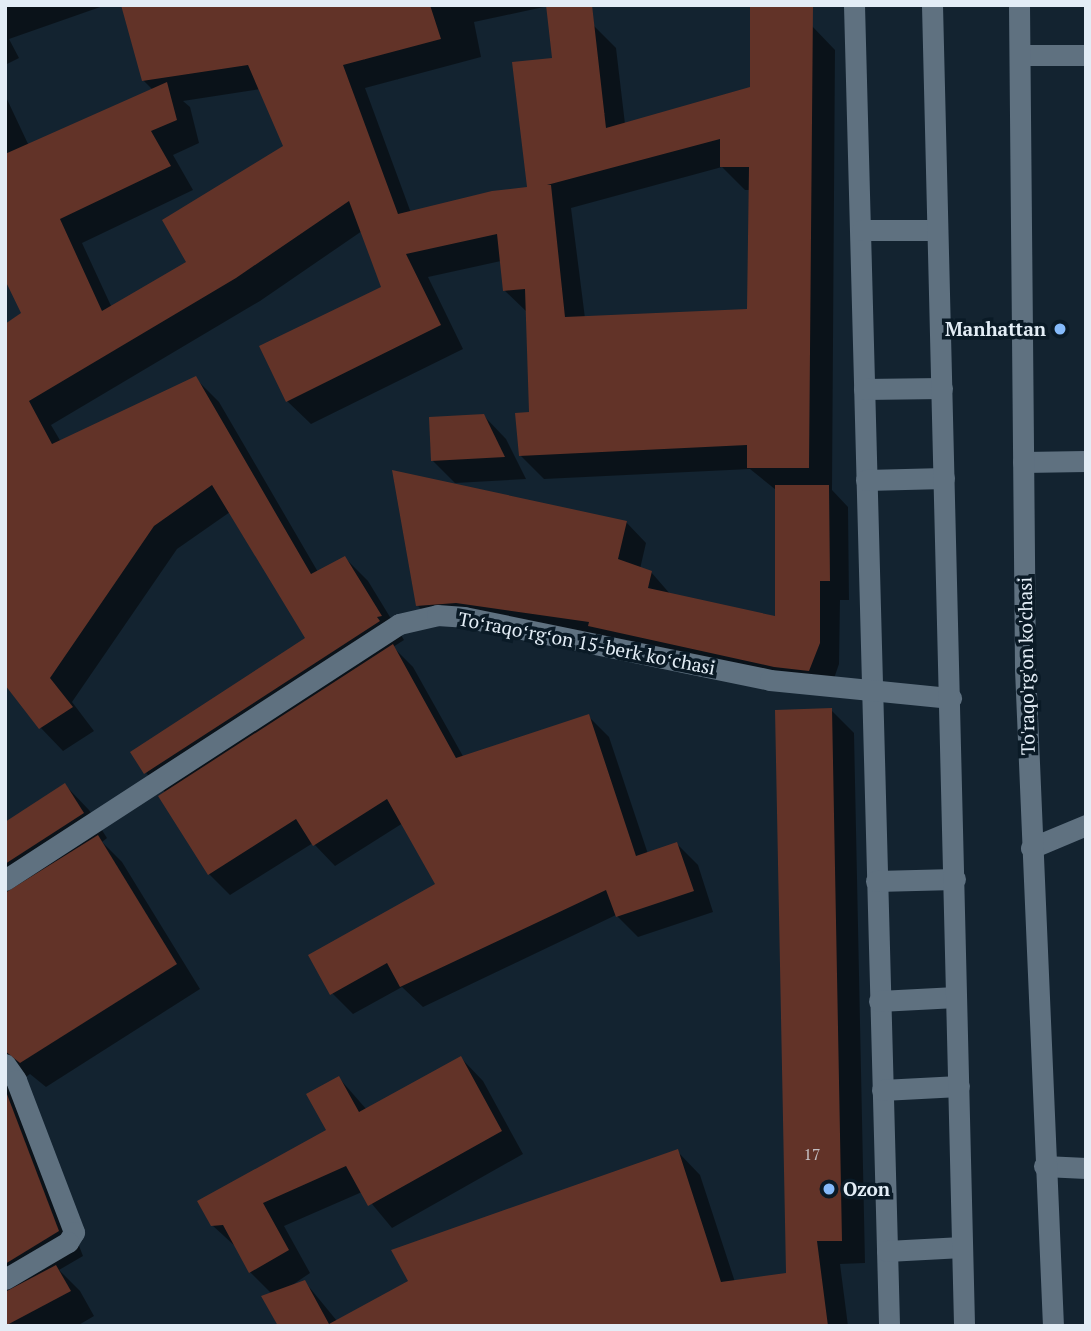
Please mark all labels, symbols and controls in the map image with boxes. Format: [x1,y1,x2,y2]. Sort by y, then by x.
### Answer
place label: Manhattan [945,318,1046,340]
marker: Manhattan [1052,321,1068,337]
street label: To'raqo'rg'on ko'chasi [1013,577,1039,755]
street label: Toʻraqoʻrgʻon 15-berk koʻchasi [456,607,718,679]
house number: 17 [803,1144,821,1164]
place label: Ozon [843,1178,890,1200]
marker: Ozon [821,1181,837,1197]

